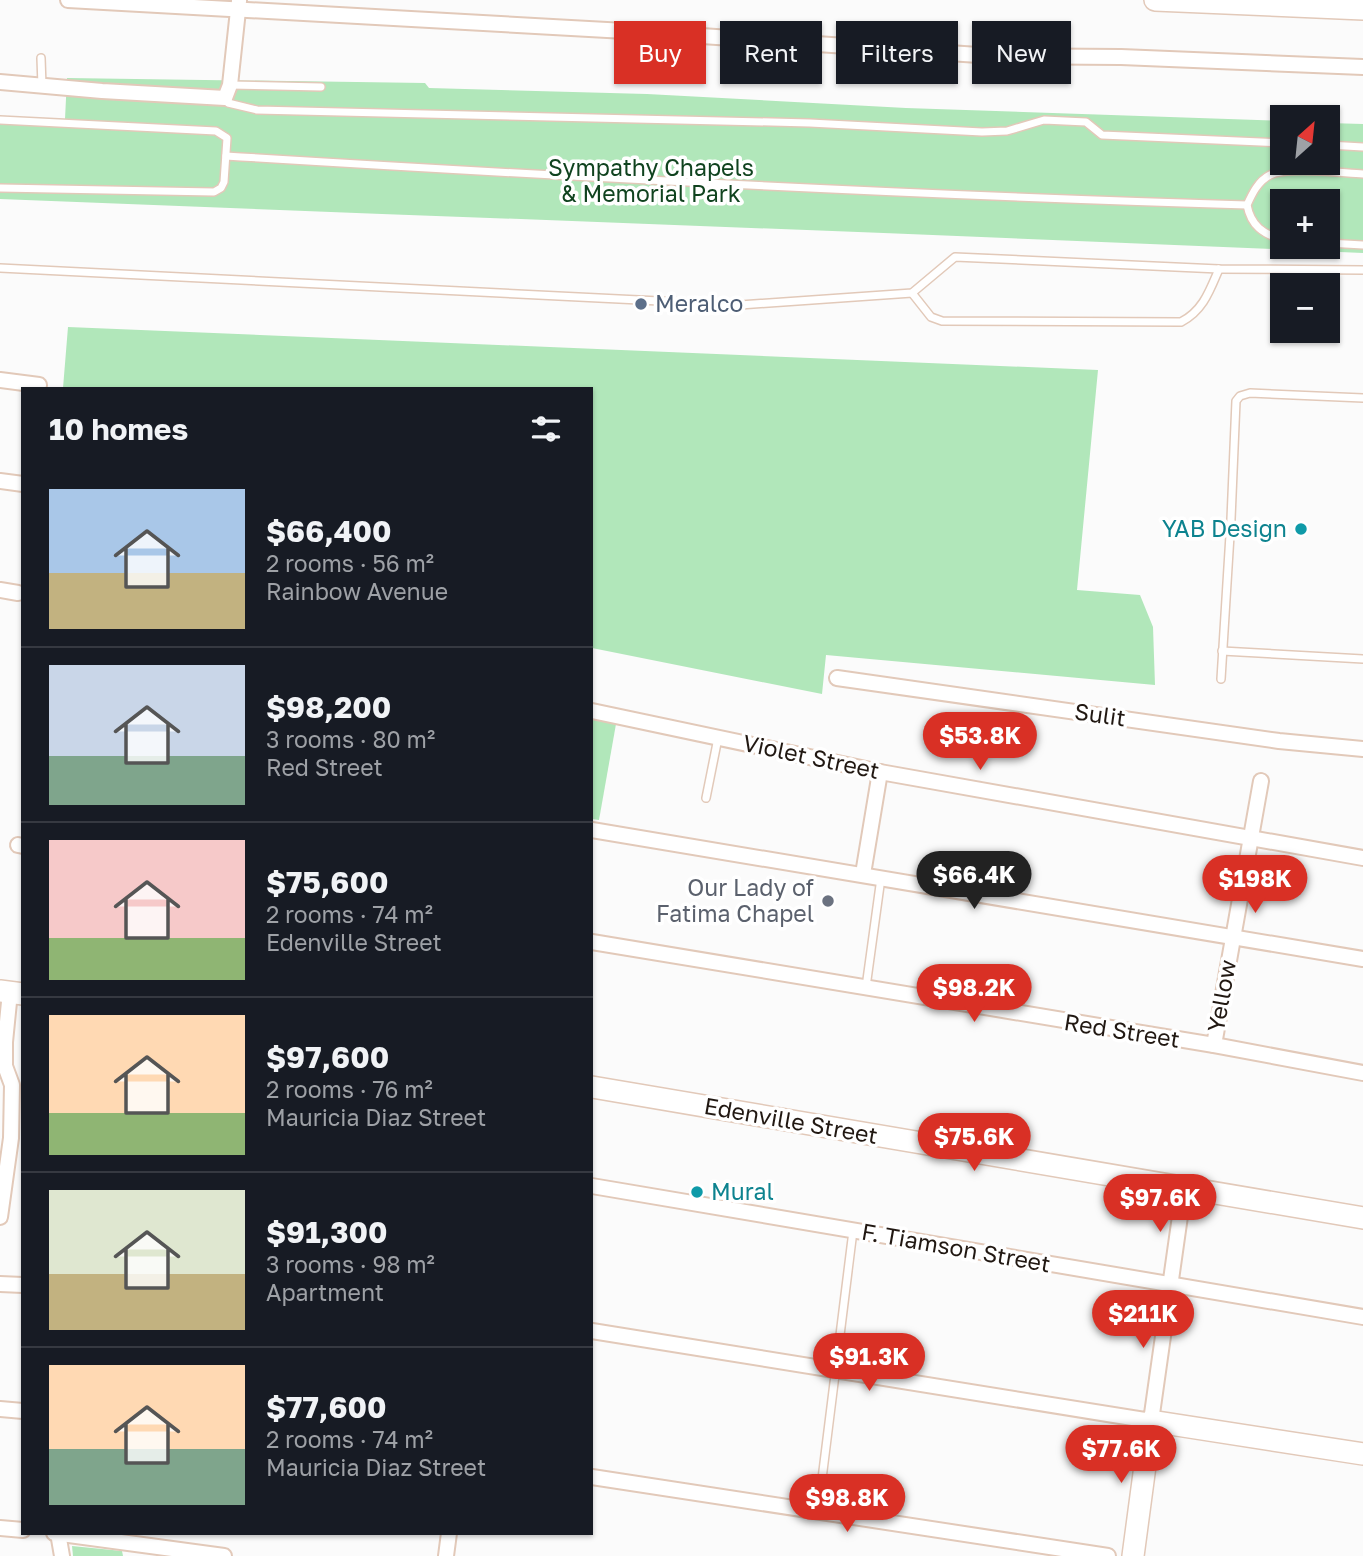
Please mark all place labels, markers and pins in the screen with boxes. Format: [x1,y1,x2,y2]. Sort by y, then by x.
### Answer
place label: Meralco [655,289,743,317]
marker: Meralco [633,296,649,312]
place label: YAB Design [1162,514,1287,542]
marker: YAB Design [1293,521,1309,537]
pin: $53.8K [923,712,1037,772]
pin: $66.4K [917,852,1031,911]
pin: $198K [1206,856,1304,915]
place label: Our Lady of Fatima Chapel [656,873,814,927]
marker: Our Lady of Fatima Chapel [820,893,836,909]
pin: $98.2K [917,964,1031,1024]
pin: $75.6K [917,1114,1031,1173]
pin: $97.6K [1103,1174,1217,1234]
place label: Mural [711,1177,774,1205]
marker: Mural [689,1184,705,1200]
pin: $211K [1094,1290,1192,1350]
pin: $91.3K [812,1334,926,1393]
pin: $77.6K [1064,1426,1178,1485]
pin: $98.8K [790,1474,904,1534]

